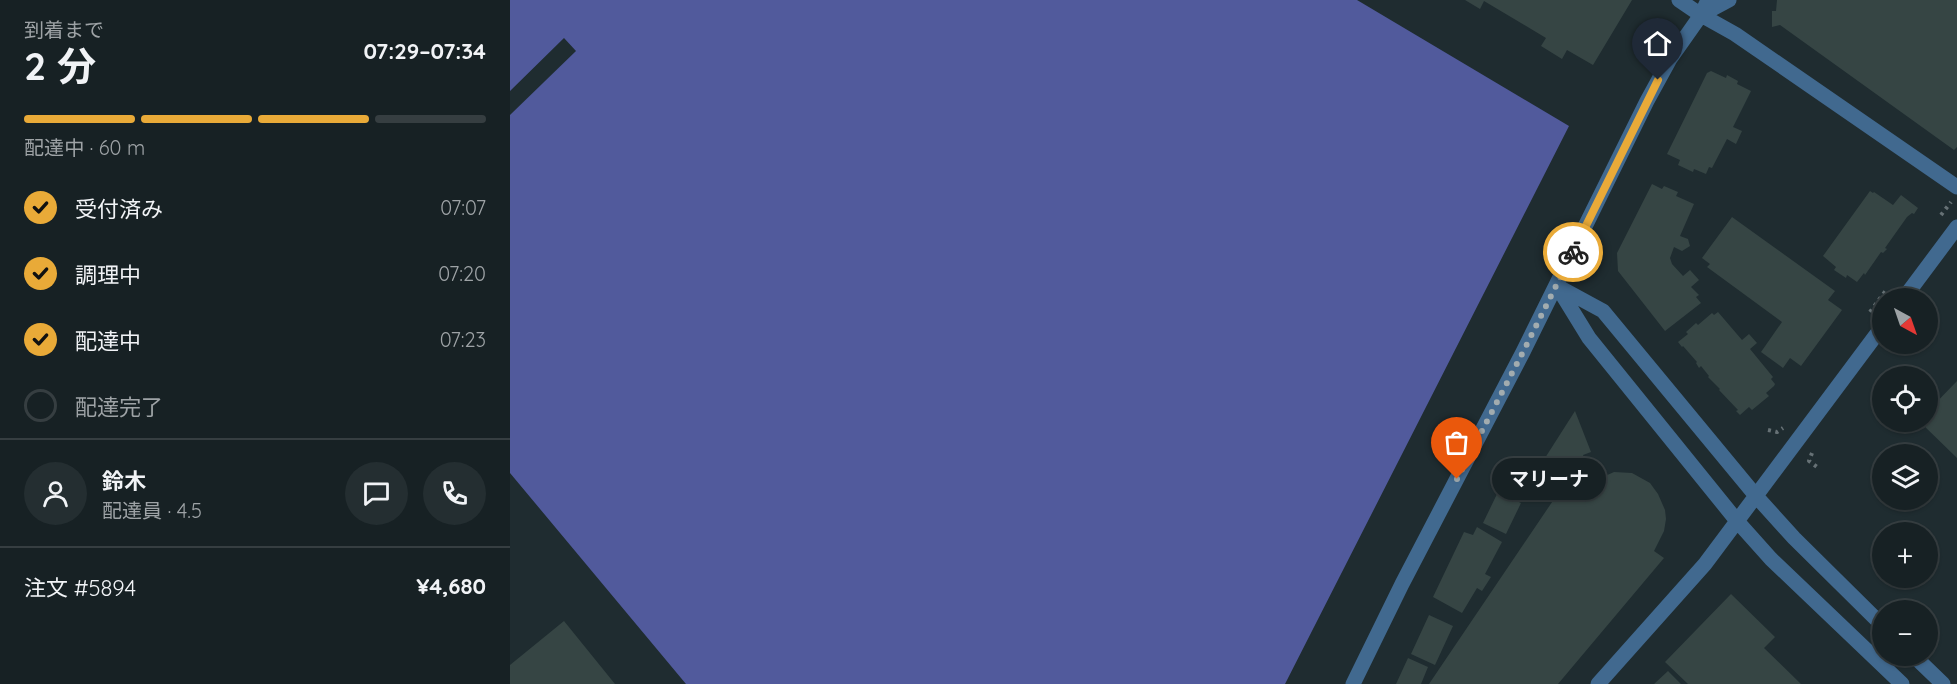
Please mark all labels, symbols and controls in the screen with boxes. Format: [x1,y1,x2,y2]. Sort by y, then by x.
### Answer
text: 到着まで [24,17,104,42]
pin [1632,18,1683,80]
icon: home [1641,27,1674,60]
text: 07:29–07:34 [363,37,486,65]
text: 2 分 [24,41,96,90]
text: 配達中 · 60 m [24,135,145,160]
icon: check [24,191,57,224]
text: 受付済み [75,195,163,223]
text: 07:07 [440,195,486,220]
courier [1543,222,1603,282]
icon: bike [1557,236,1590,269]
icon: check [24,257,57,290]
text: 調理中 [75,261,141,289]
text: 07:20 [438,261,486,286]
north arrow [1872,288,1938,354]
map controls [1872,288,1938,666]
icon: check [24,323,57,356]
text: 配達中 [75,327,141,355]
text: 07:23 [440,327,486,352]
button: locate [1872,366,1938,432]
text: 配達完了 [75,393,163,421]
pin [1431,417,1482,479]
icon: bag [1440,426,1473,459]
button: layers [1872,444,1938,510]
callout: マリーナ [1493,458,1607,500]
button: person [24,462,87,525]
button: chat [345,462,408,525]
button: phone [423,462,486,525]
text: マリーナ [1509,466,1589,491]
text: 鈴木 [102,467,146,495]
text: 配達員 · 4.5 [102,498,202,523]
button: + [1872,522,1938,588]
text: ¥4,680 [416,572,486,600]
text: 注文 #5894 [24,574,136,602]
button: − [1872,600,1938,666]

